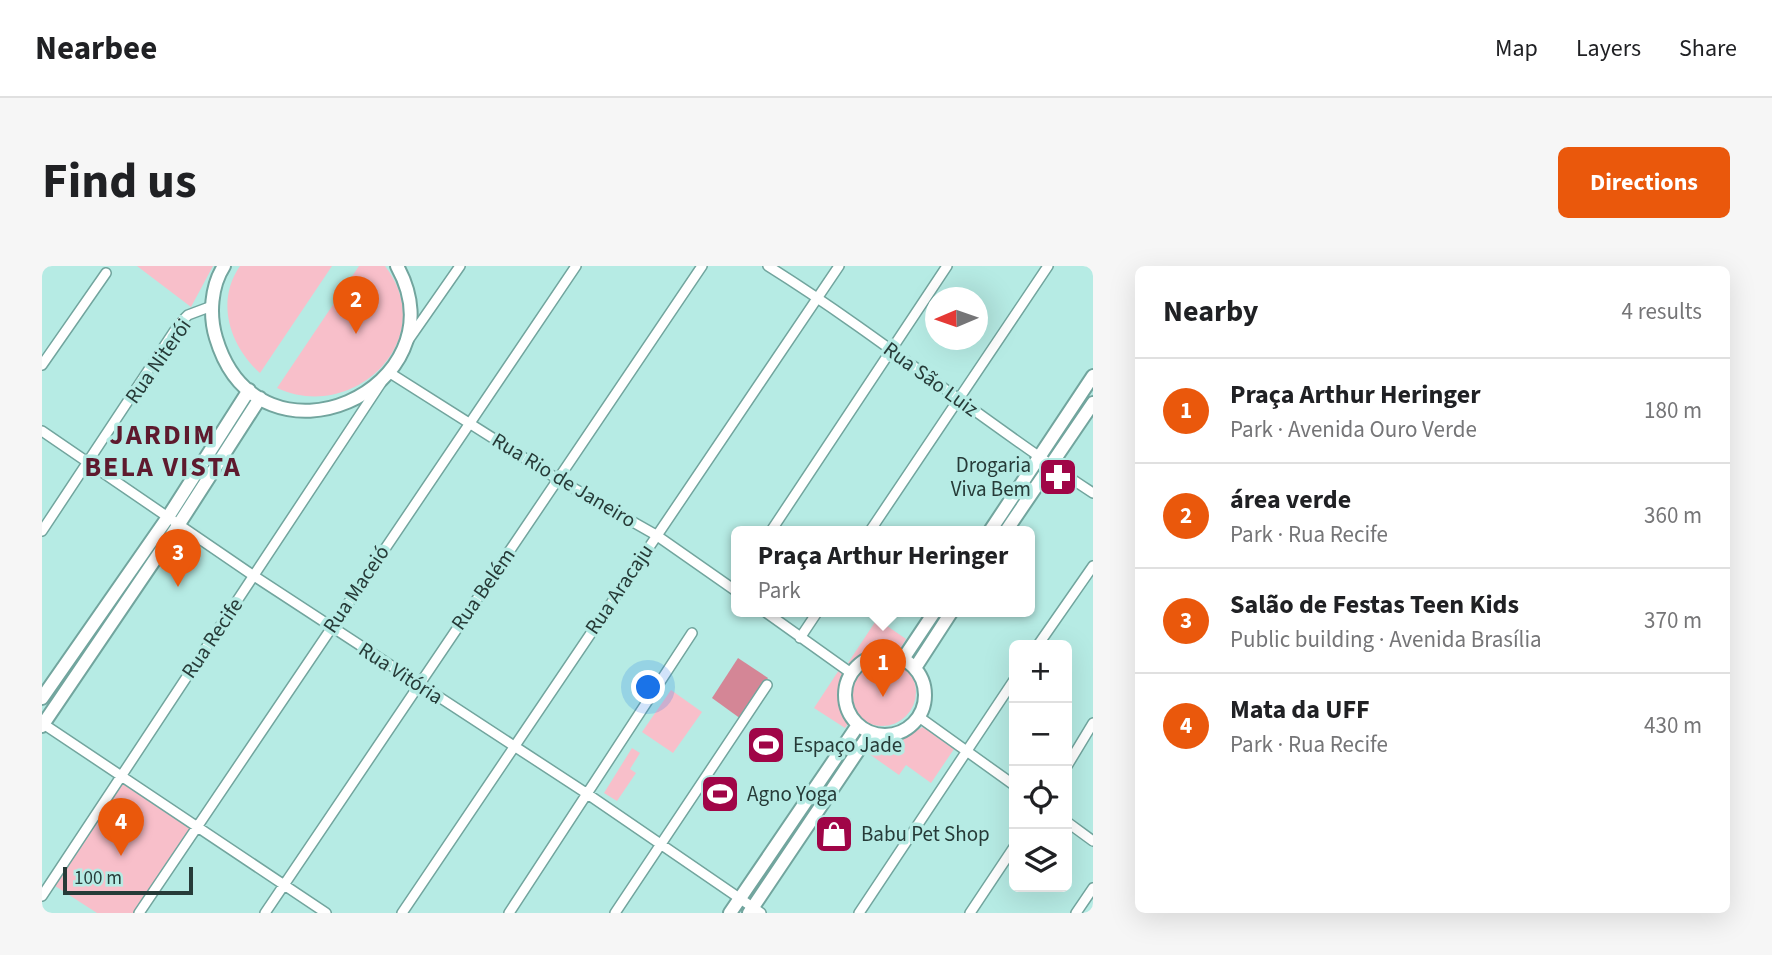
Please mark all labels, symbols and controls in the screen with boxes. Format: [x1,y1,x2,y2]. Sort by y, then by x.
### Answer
text: Nearbee [35,25,157,72]
text: Map [1495,31,1538,66]
text: Layers [1576,31,1641,66]
text: Share [1679,31,1737,66]
text: Find us [42,147,197,217]
button: Directions [1558,147,1730,218]
pin: 2 [333,276,379,334]
north arrow [925,287,988,350]
text: Nearby [1163,290,1258,333]
text: 4 results [1622,295,1702,328]
street label: Rua Niterói [118,312,198,410]
street label: Rua São Luiz [877,334,985,424]
text: Praça Arthur Heringer [1230,376,1481,413]
text: 1 [1180,394,1192,427]
text: 180 m [1644,394,1702,427]
text: Park · Avenida Ouro Verde [1230,413,1477,446]
district label: JARDIM BELA VISTA [84,415,242,487]
street label: Rua Rio de Janeiro [486,425,642,535]
place label: Drogaria Viva Bem [951,450,1031,504]
pharmacy icon: Drogaria Viva Bem [1037,456,1079,498]
text: área verde [1230,481,1351,518]
text: 2 [1180,499,1192,532]
text: 360 m [1644,499,1702,532]
text: Park · Rua Recife [1230,518,1388,551]
popup [731,526,1035,617]
pin: 3 [155,529,201,587]
text: Praça Arthur Heringer [758,537,1008,574]
street label: Rua Aracaju [578,538,660,640]
street label: Rua Maceió [316,539,396,639]
street label: Rua Belém [444,542,522,636]
text: Park [758,574,801,607]
text: Salão de Festas Teen Kids [1230,586,1519,623]
street label: Rua Recife [174,592,250,684]
text: 3 [1180,604,1192,637]
text: 370 m [1644,604,1702,637]
text: Public building · Avenida Brasília [1230,623,1542,656]
street label: Rua Vitória [353,634,449,712]
pin: 1 [860,639,906,697]
map controls [1009,640,1072,892]
button: + [1009,640,1072,703]
your location [631,670,665,704]
text: Mata da UFF [1230,691,1370,728]
button: − [1009,703,1072,766]
text: 4 [1180,709,1192,742]
text: 430 m [1644,709,1702,742]
sports icon: Espaço Jade [745,724,787,766]
text: Park · Rua Recife [1230,728,1388,761]
place label: Espaço Jade [793,730,902,760]
button: locate [1009,766,1072,829]
sports icon: Agno Yoga [699,773,741,815]
place label: Agno Yoga [747,779,837,809]
pin: 4 [98,798,144,856]
shop icon: Babu Pet Shop [813,813,855,855]
place label: Babu Pet Shop [861,819,990,849]
button: layers [1009,829,1072,892]
scale bar [63,864,192,896]
text: 100 m [74,865,122,892]

